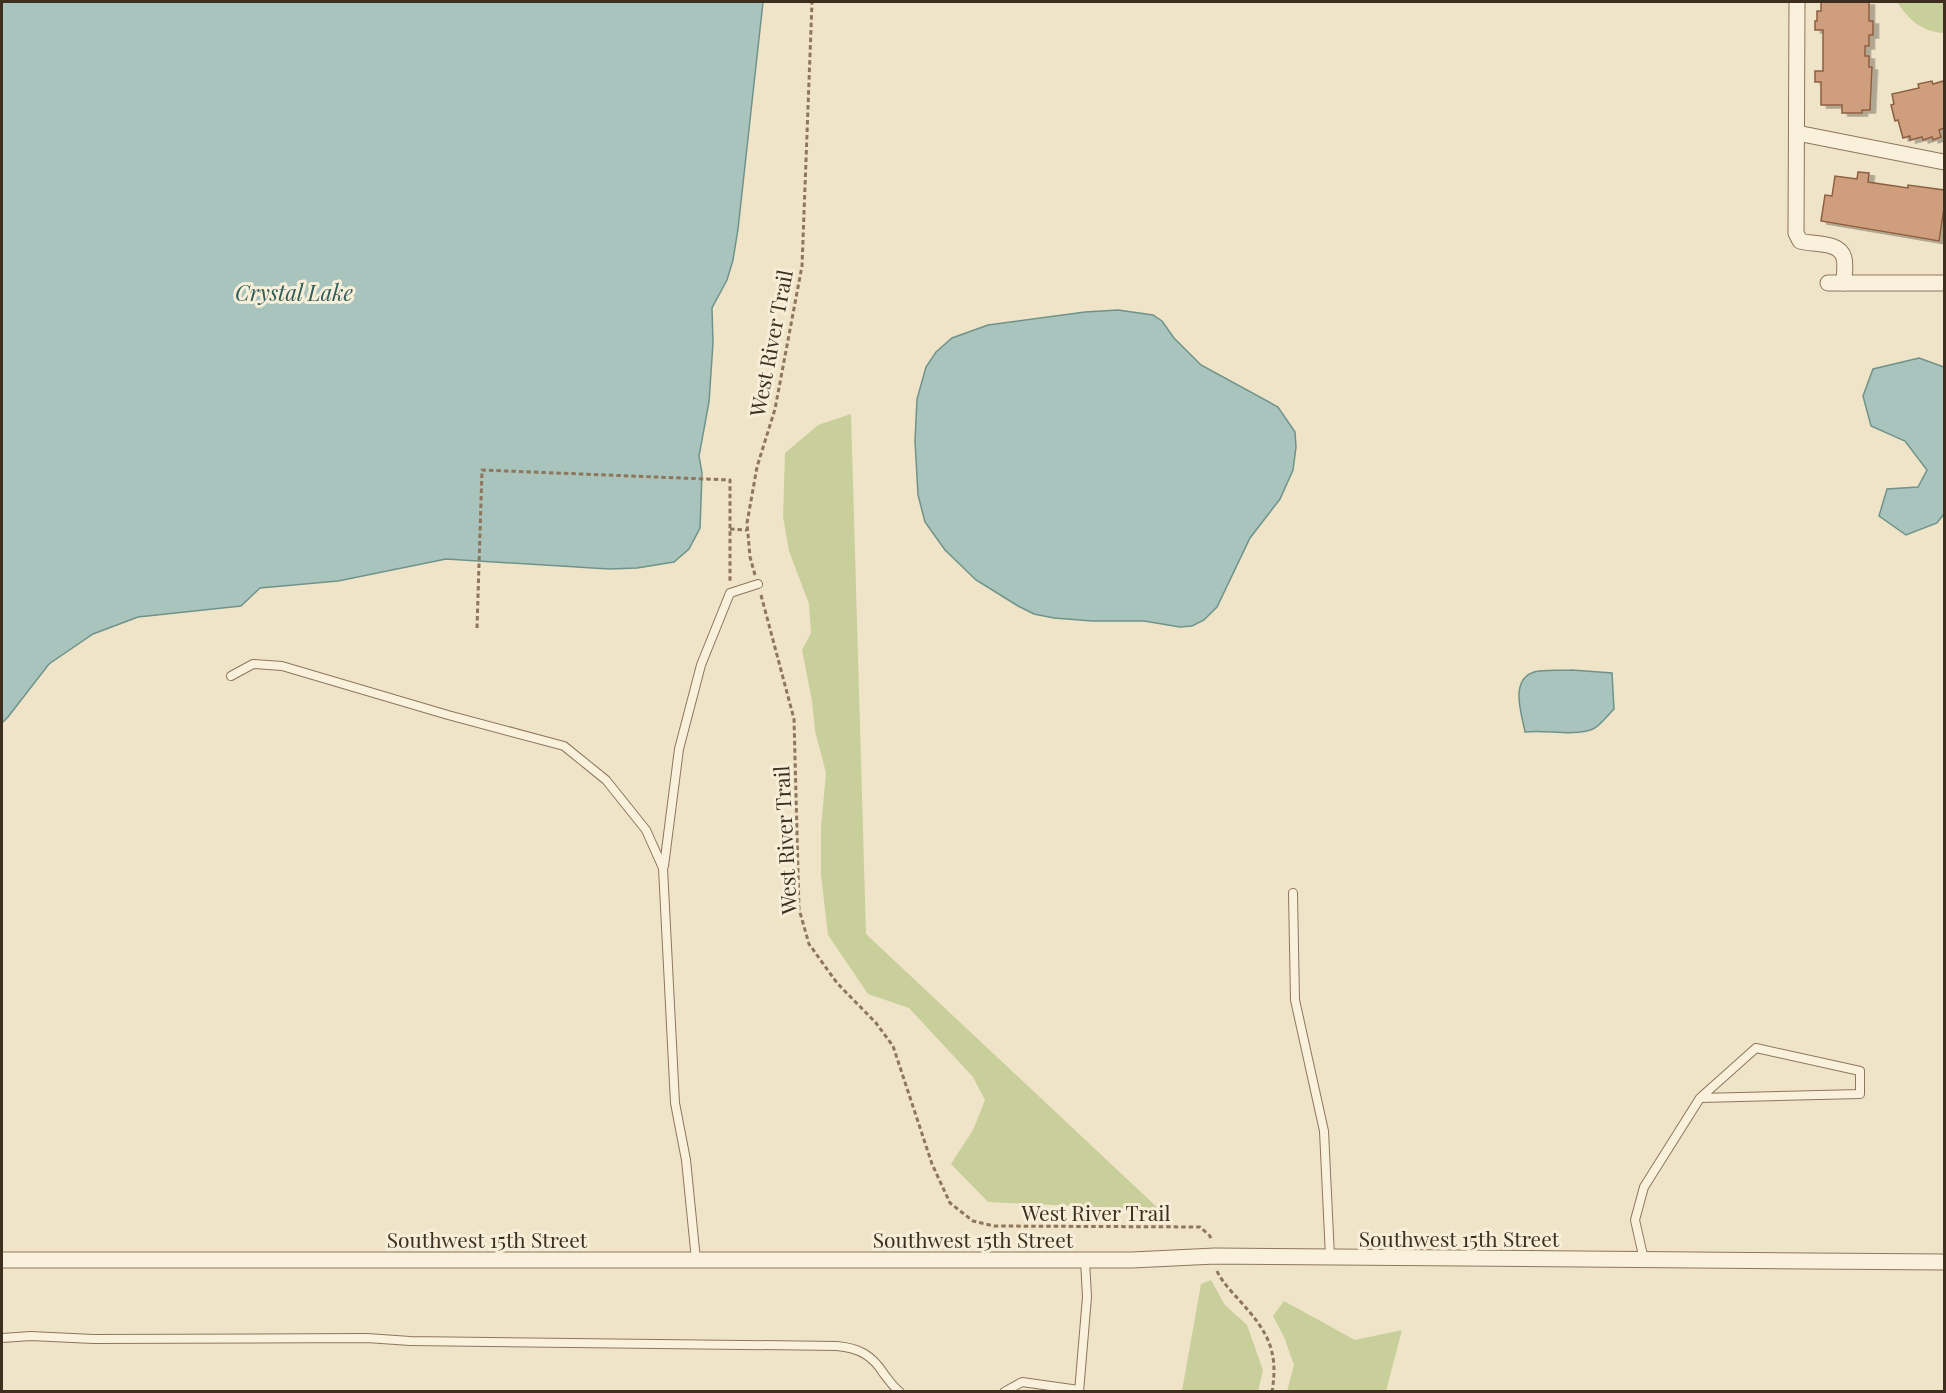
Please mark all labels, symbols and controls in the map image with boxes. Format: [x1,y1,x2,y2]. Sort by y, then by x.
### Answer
street label: West River Trail [742,267,798,420]
water label: Crystal Lake [235,277,354,307]
street label: West River Trail [766,765,802,916]
street label: West River Trail [1021,1198,1170,1226]
street label: Southwest 15th Street [1359,1224,1560,1252]
street label: Southwest 15th Street [387,1225,588,1253]
street label: Southwest 15th Street [873,1225,1074,1253]

